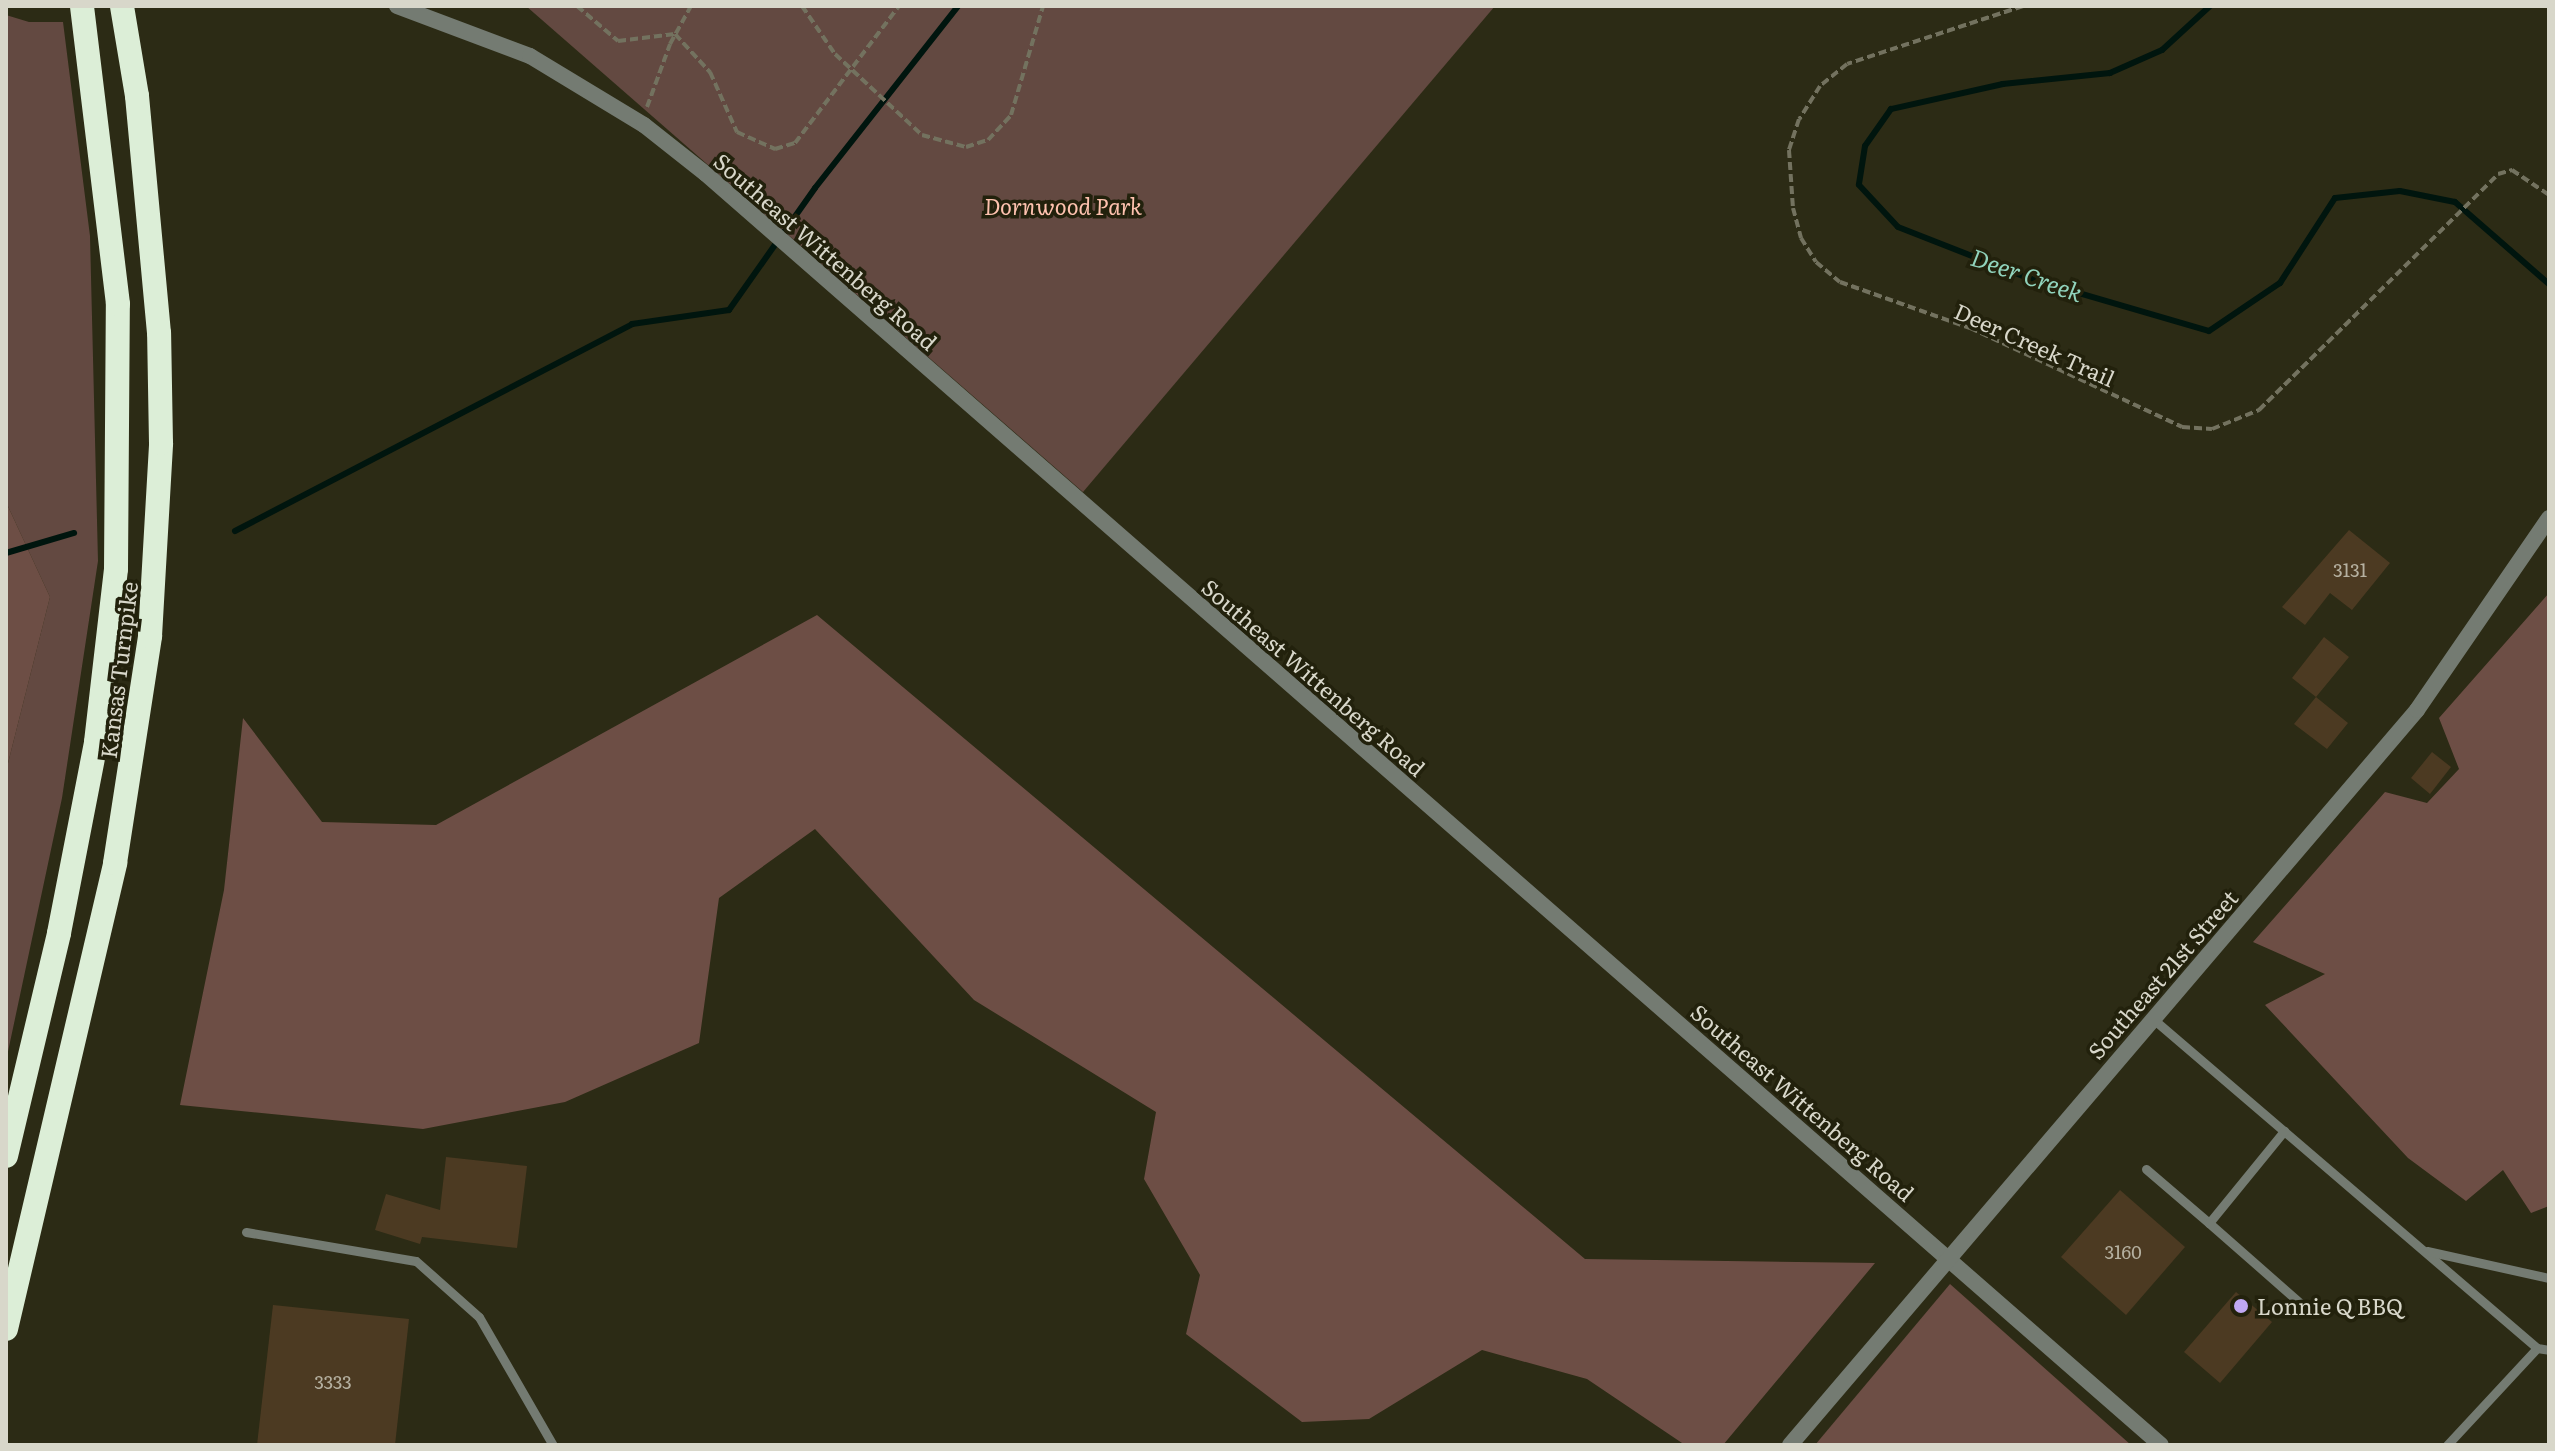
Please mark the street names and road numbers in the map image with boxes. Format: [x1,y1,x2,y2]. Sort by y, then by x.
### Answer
street label: Southeast Wittenberg Road [709,147,943,355]
street label: Deer Creek Trail [1951,297,2119,391]
street label: Southeast Wittenberg Road [1197,573,1431,781]
street label: Kansas Turnpike [94,580,142,760]
street label: Southeast 21st Street [2082,884,2242,1064]
street label: Southeast Wittenberg Road [1686,998,1920,1206]

